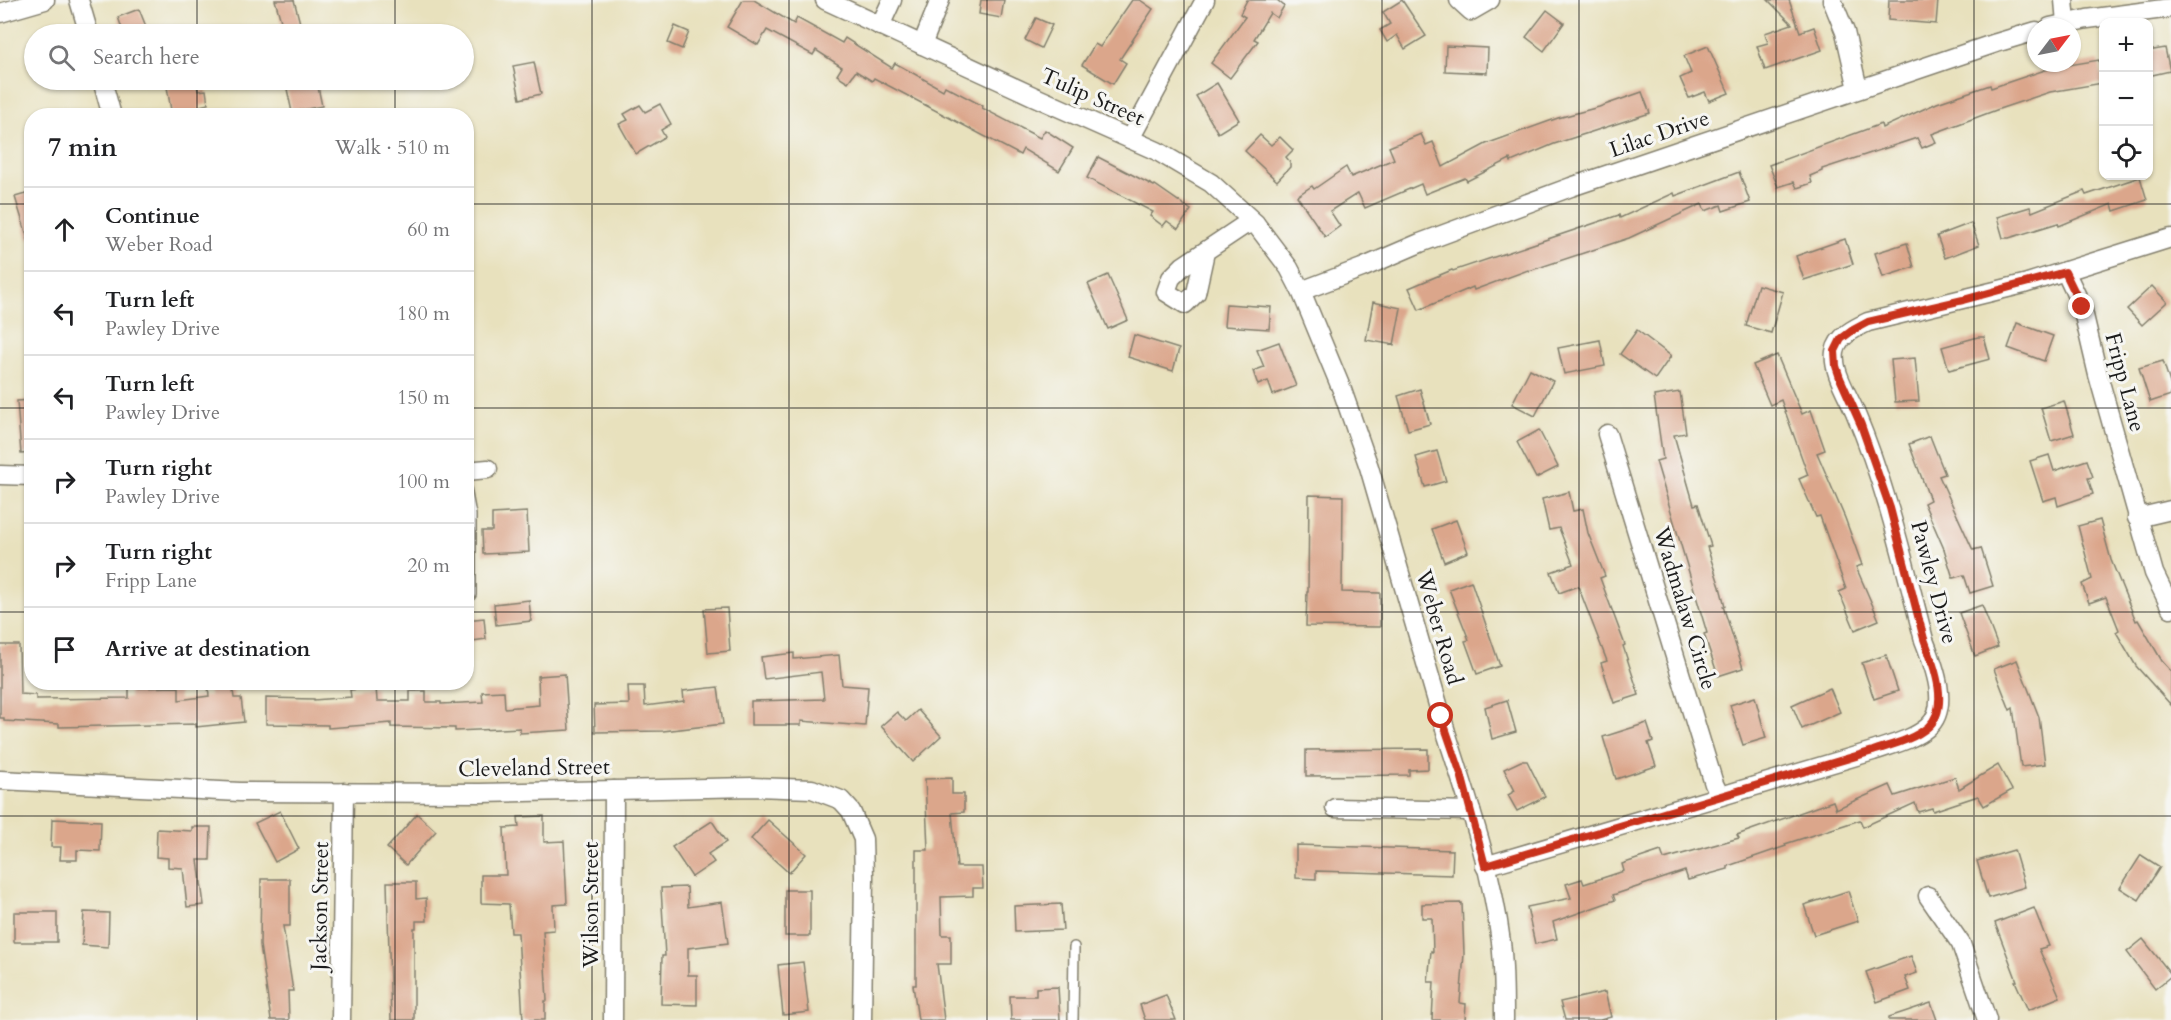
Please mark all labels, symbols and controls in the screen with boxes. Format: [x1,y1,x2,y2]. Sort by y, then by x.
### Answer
north arrow [2027,18,2081,72]
map controls [2099,18,2153,180]
button: + [2099,18,2153,72]
search box [24,24,474,90]
icon: search [45,41,78,74]
text: Search here [93,42,200,72]
street label: Tulip Street [1036,61,1149,133]
button: − [2099,72,2153,126]
street label: Lilac Drive [1605,103,1713,165]
button: locate [2099,126,2153,180]
text: 7 min [48,130,117,165]
text: Walk · 510 m [335,134,450,161]
text: Continue [105,201,200,231]
icon: ahead [48,213,81,246]
text: 60 m [407,216,450,243]
text: Weber Road [105,231,213,258]
text: Turn left [105,285,194,315]
route end [2068,293,2094,319]
icon: left [48,297,81,330]
text: 180 m [397,300,450,327]
text: Pawley Drive [105,315,220,342]
street label: Fripp Lane [2097,329,2153,435]
text: Turn left [105,369,194,399]
icon: left [48,381,81,414]
text: 150 m [397,384,450,411]
text: Pawley Drive [105,399,220,426]
text: Turn right [105,453,212,483]
icon: right [48,465,81,498]
text: 100 m [397,468,450,495]
text: Pawley Drive [105,483,220,510]
street label: Pawley Drive [1903,517,1965,647]
street label: Wadmalaw Circle [1646,522,1724,693]
text: Turn right [105,537,212,567]
icon: right [48,549,81,582]
text: 20 m [407,552,450,579]
street label: Weber Road [1408,565,1470,689]
text: Fripp Lane [105,567,197,594]
icon: arrive [48,633,81,666]
text: Arrive at destination [105,634,310,664]
route start [1427,702,1453,728]
street label: Cleveland Street [458,752,610,784]
street label: Jackson Street [304,841,336,974]
street label: Wilson Street [576,842,606,969]

